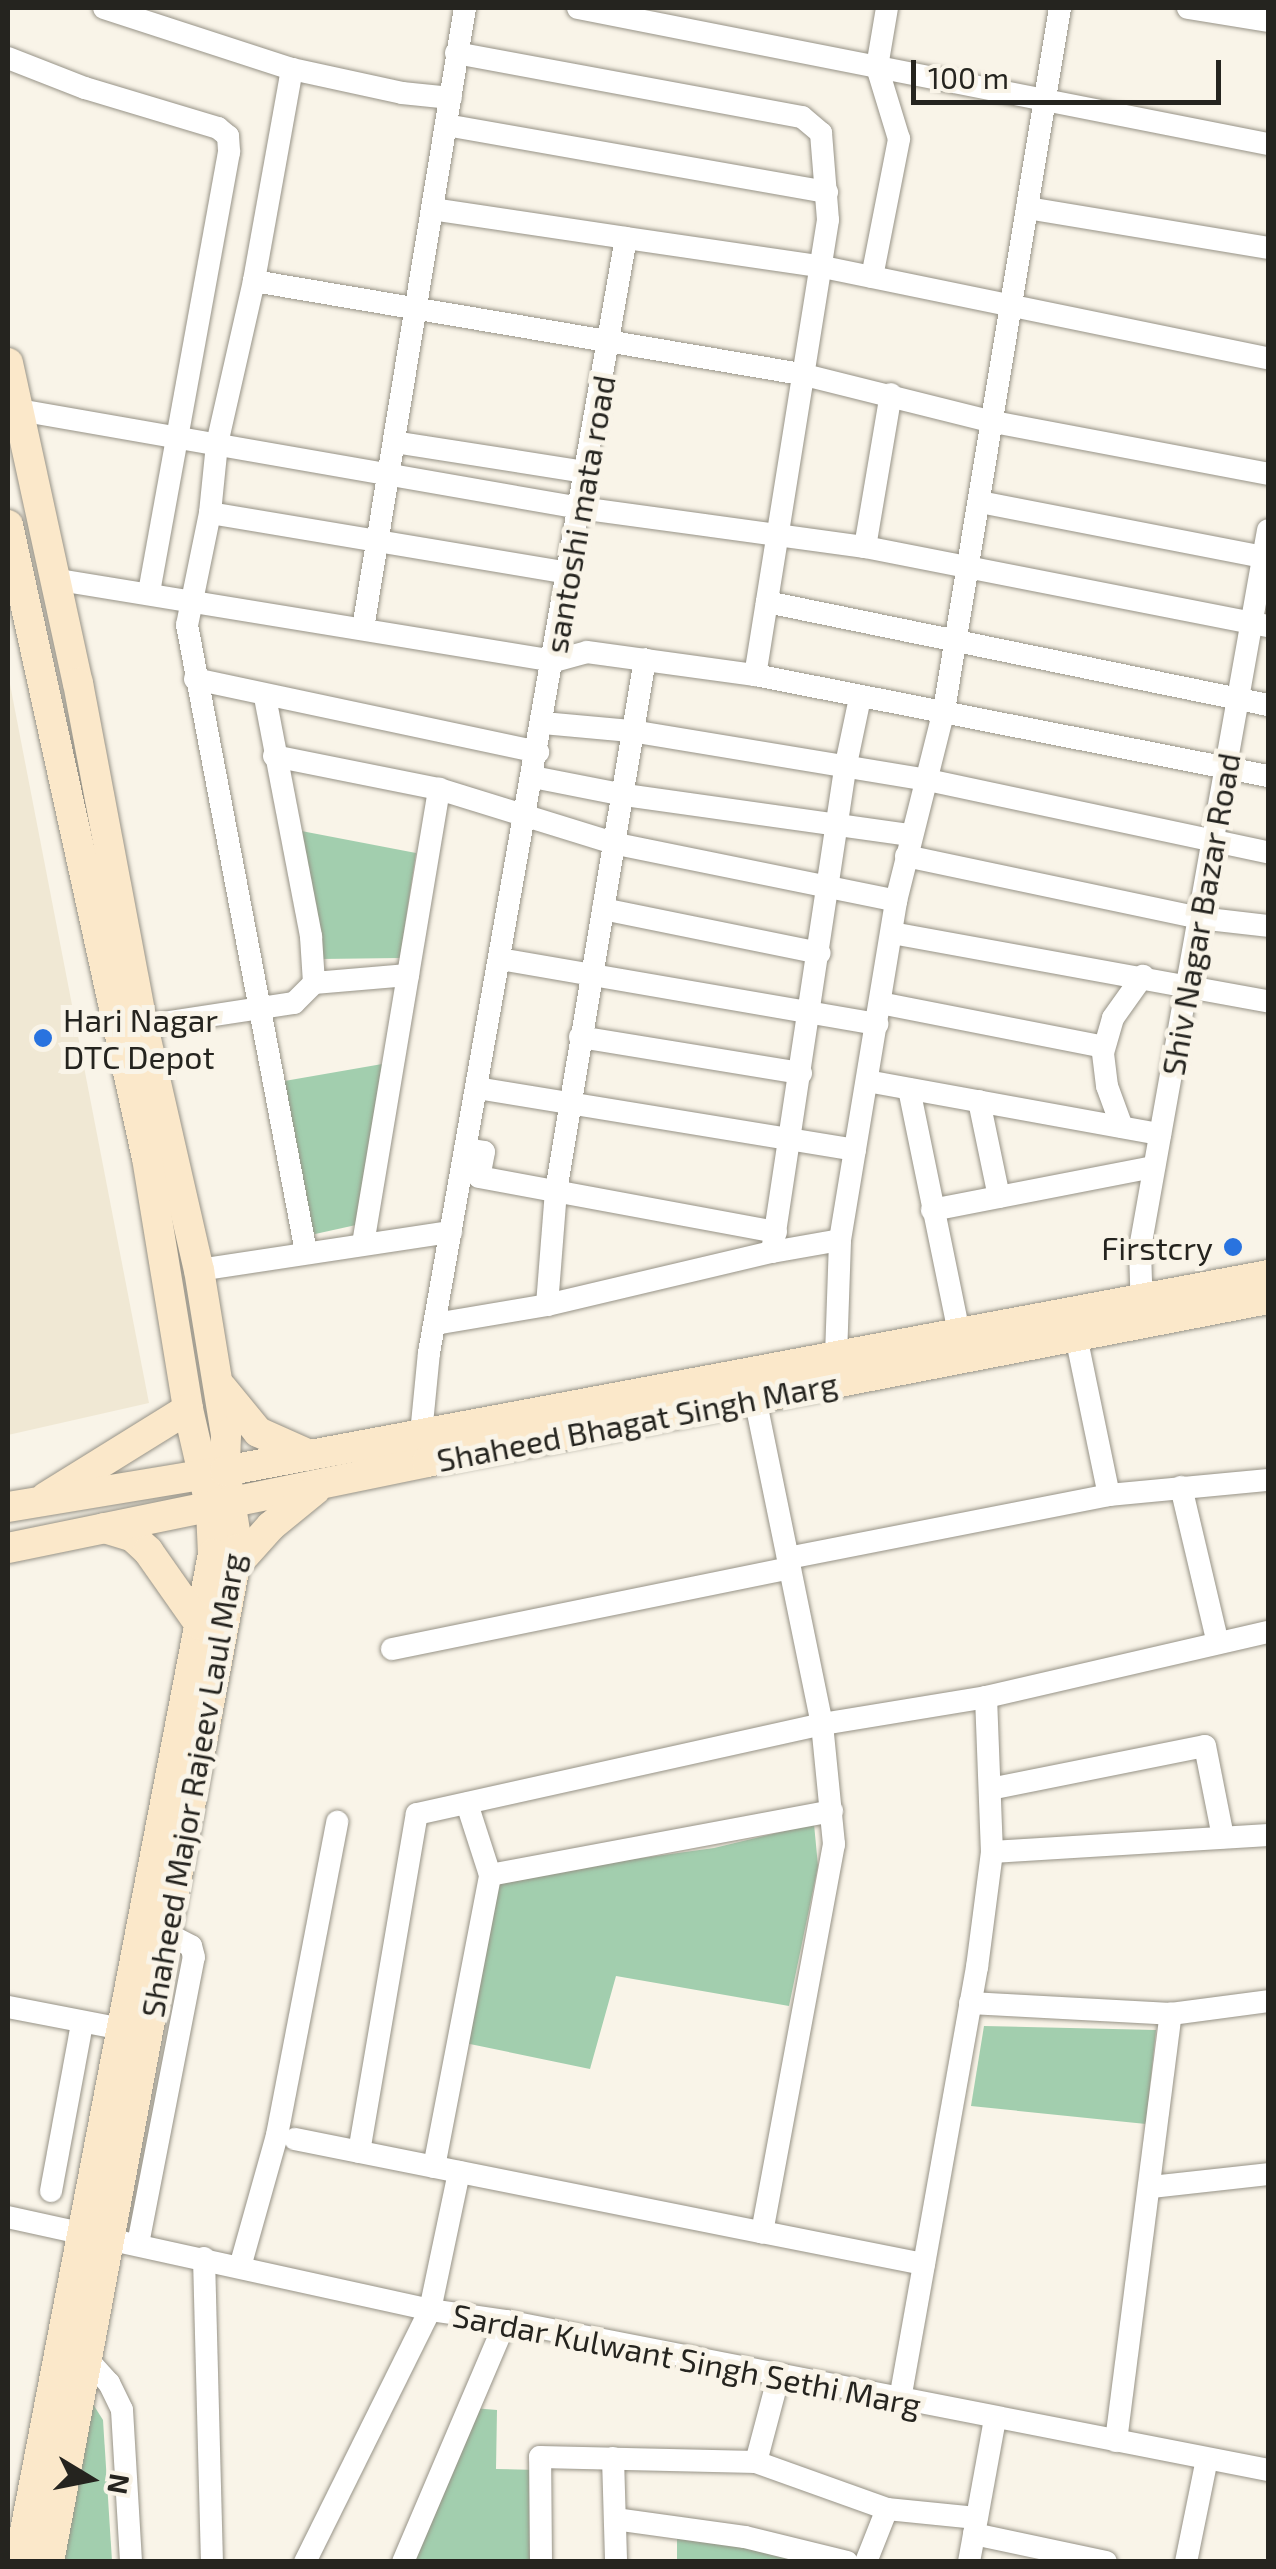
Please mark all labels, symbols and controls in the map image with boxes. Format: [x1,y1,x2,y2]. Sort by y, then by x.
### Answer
scale bar [916,40,1226,102]
text: 100 m [928,59,1009,95]
street label: santoshi mata road [536,372,622,656]
street label: Shiv Nagar Bazar Road [1153,749,1247,1079]
place label: Hari Nagar DTC Depot [63,1001,218,1076]
marker: Hari Nagar DTC Depot [32,1027,54,1049]
place label: Firstcry [1101,1228,1213,1266]
marker: Firstcry [1222,1236,1244,1258]
street label: Shaheed Bhagat Singh Marg [433,1363,841,1479]
street label: Shaheed Major Rajeev Laul Marg [132,1549,252,2021]
street label: Sardar Kulwant Singh Sethi Marg [449,2295,925,2423]
north arrow [40,2429,140,2529]
text: N [101,2471,138,2497]

